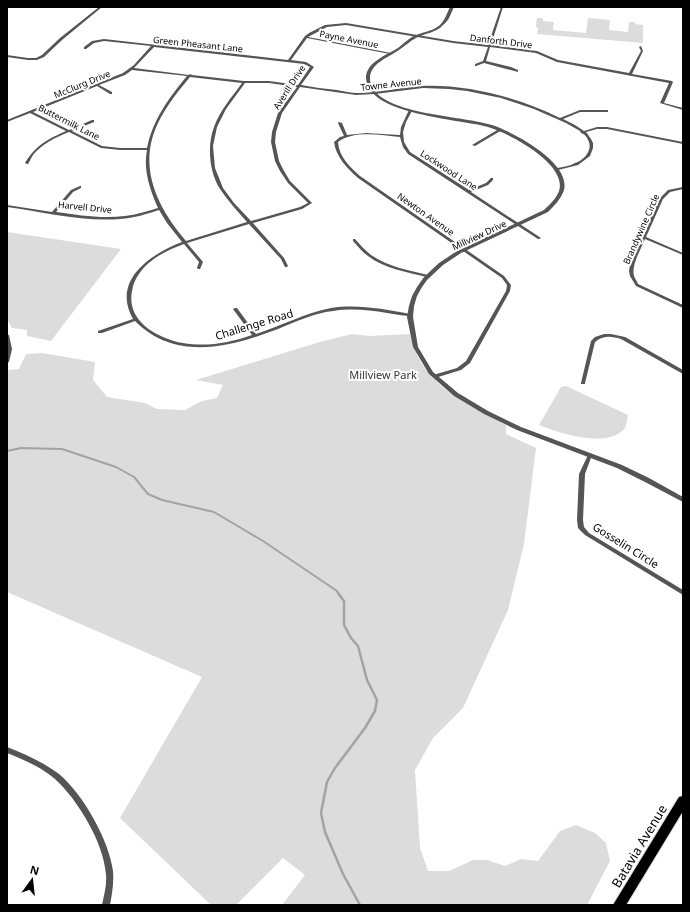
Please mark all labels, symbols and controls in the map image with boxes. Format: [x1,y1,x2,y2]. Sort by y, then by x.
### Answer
street label: Payne Avenue [318,27,380,51]
street label: Danforth Drive [469,31,533,51]
street label: Green Pheasant Lane [152,33,244,55]
street label: Averill Drive [270,62,308,112]
street label: McClurg Drive [52,67,112,101]
street label: Towne Avenue [360,74,422,94]
street label: Buttermilk Lane [36,101,102,143]
street label: Lockwood Lane [418,147,480,193]
street label: Newton Avenue [395,189,457,239]
street label: Brandywine Circle [620,192,662,266]
street label: Harvell Drive [57,198,113,216]
street label: Millview Drive [450,217,508,253]
street label: Challenge Road [213,305,295,343]
park label: Millview Park [349,367,417,382]
street label: Gosselin Circle [590,519,662,571]
street label: Batavia Avenue [607,801,671,891]
north arrow [12,860,52,900]
text: N [28,861,41,878]

